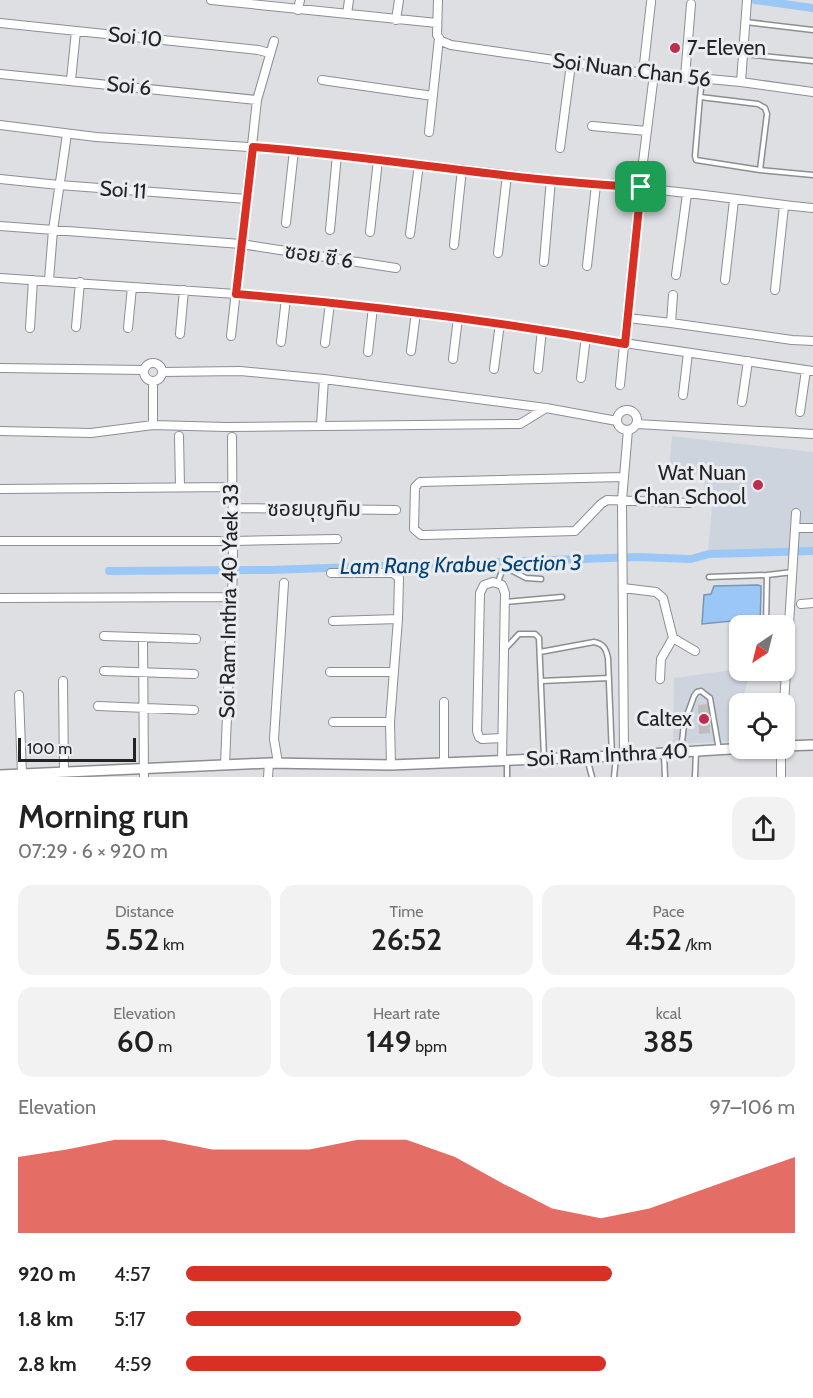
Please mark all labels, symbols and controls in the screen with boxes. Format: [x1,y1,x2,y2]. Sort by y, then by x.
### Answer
street label: Soi 10 [107,21,163,52]
place label: 7-Eleven [687,35,766,60]
marker: 7-Eleven [668,41,682,55]
street label: Soi Nuan Chan 56 [552,47,713,92]
street label: Soi 6 [105,71,153,100]
pin [615,161,666,212]
icon: arrive [624,170,657,203]
street label: Soi 11 [99,175,147,204]
street label: ซอย ซี 6 [283,238,355,273]
place label: Wat Nuan Chan School [634,460,746,509]
marker: Wat Nuan Chan School [751,478,765,492]
street label: Soi Ram Inthra 40 Yaek 33 [214,483,243,719]
street label: ซอยบุญทิม [267,496,361,522]
water label: Lam Rang Krabue Section 3 [340,549,582,580]
north arrow [729,615,795,681]
map controls [729,615,795,759]
button: locate [729,693,795,759]
place label: Caltex [637,706,692,731]
marker: Caltex [697,712,711,726]
scale bar [18,735,136,762]
street label: Soi Ram Inthra 40 [525,738,689,771]
text: 100 m [27,739,72,758]
text: Morning run [18,796,189,836]
button: share [732,797,795,860]
text: 07:29 · 6 × 920 m [18,839,168,863]
text: Distance [115,902,174,921]
text: Time [390,902,424,921]
text: Pace [653,902,684,921]
text: 5.52 [105,921,159,958]
text: 26:52 [371,921,442,958]
text: 4:52 [625,921,682,958]
text: km [159,935,184,954]
text: /km [682,935,712,954]
text: Elevation [113,1004,176,1023]
text: Heart rate [373,1004,440,1023]
text: kcal [656,1004,681,1023]
text: 60 [117,1023,155,1060]
text: 149 [366,1023,412,1060]
text: 385 [643,1023,694,1060]
text: m [155,1037,172,1056]
text: bpm [412,1037,447,1056]
text: Elevation [18,1095,96,1119]
text: 97–106 m [709,1095,795,1119]
text: 920 m [18,1262,76,1286]
text: 4:57 [114,1262,151,1286]
text: 1.8 km [18,1307,73,1331]
text: 5:17 [114,1307,146,1331]
text: 2.8 km [18,1352,77,1376]
text: 4:59 [114,1352,152,1376]

